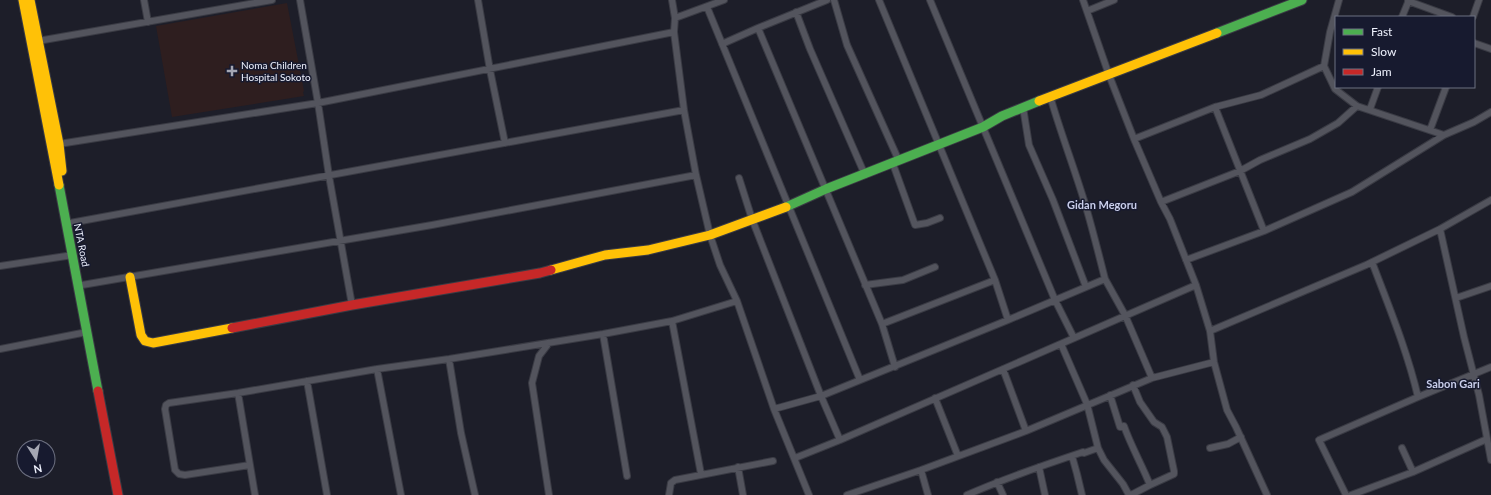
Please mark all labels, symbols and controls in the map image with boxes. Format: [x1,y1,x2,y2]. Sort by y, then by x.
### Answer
legend [1335,16,1475,88]
text: Fast [1371,24,1393,39]
text: Slow [1371,44,1397,59]
place label: Noma Children Hospital Sokoto [241,59,311,83]
text: Jam [1371,64,1392,79]
marker: Noma Children Hospital Sokoto [226,65,238,77]
district label: Gidan Megoru [1067,198,1137,211]
street label: NTA Road [72,222,92,268]
district label: Sabon Gari [1426,377,1480,390]
north arrow [16,439,56,479]
text: N [33,462,43,476]

